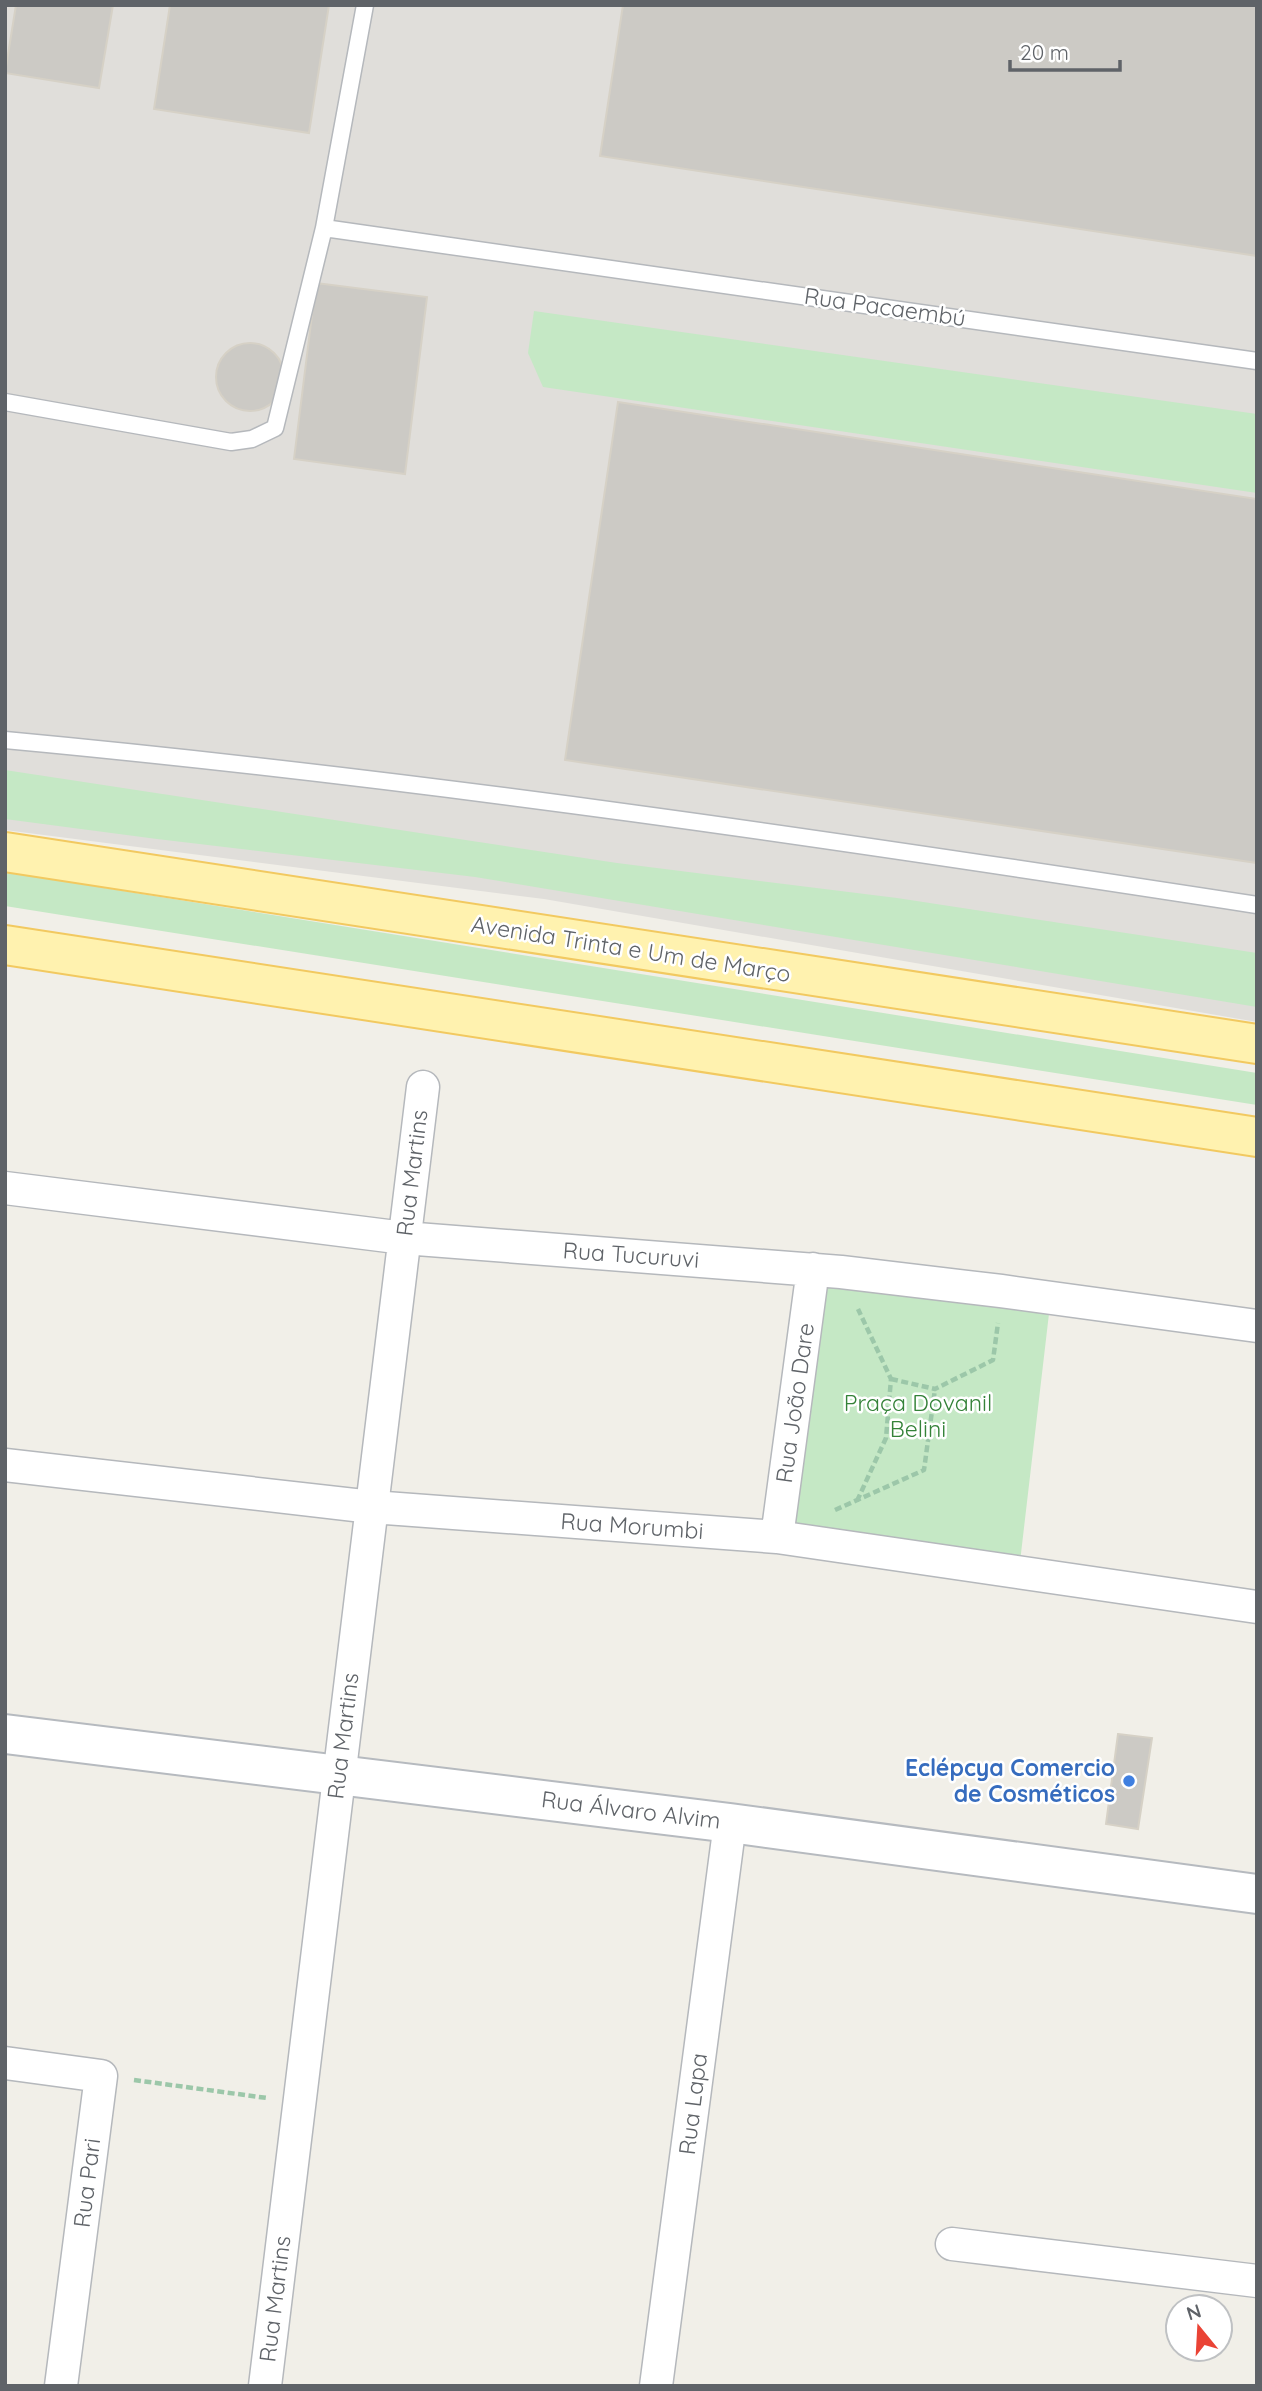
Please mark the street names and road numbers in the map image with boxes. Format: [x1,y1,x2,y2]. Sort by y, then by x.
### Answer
street label: Rua Pacaembú [802,281,968,332]
street label: Avenida Trinta e Um de Março [469,909,793,988]
street label: Rua Martins [389,1108,434,1238]
street label: Rua Tucuruvi [562,1235,700,1274]
street label: Rua João Dare [769,1321,820,1485]
street label: Rua Morumbi [560,1506,704,1545]
street label: Rua Martins [320,1671,365,1801]
street label: Rua Álvaro Alvim [540,1784,722,1835]
street label: Rua Lapa [672,2051,713,2157]
street label: Rua Pari [67,2137,106,2229]
street label: Rua Martins [252,2234,297,2364]

